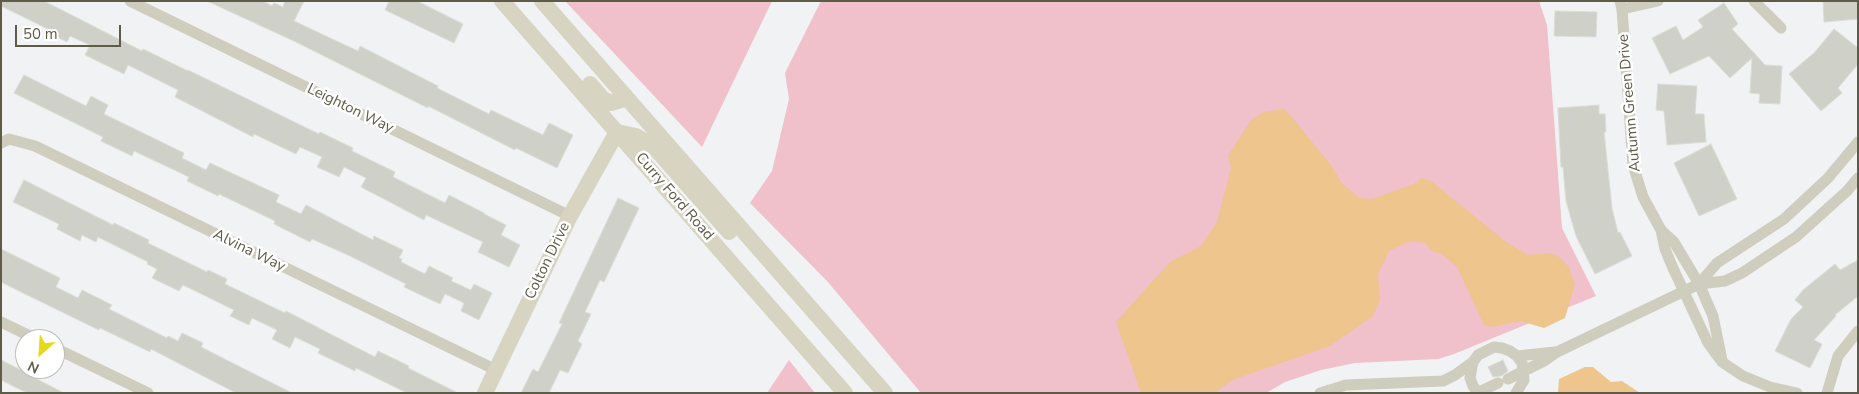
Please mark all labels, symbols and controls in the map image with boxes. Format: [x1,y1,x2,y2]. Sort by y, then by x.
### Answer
scale bar [18,15,124,47]
text: 50 m [23,24,58,44]
street label: Autumn Green Drive [1615,33,1645,173]
street label: Leighton Way [304,80,396,138]
street label: Curry Ford Road [631,150,717,244]
street label: Colton Drive [522,219,574,303]
street label: Alvina Way [210,226,288,276]
north arrow [15,329,65,379]
text: N [25,356,43,378]

